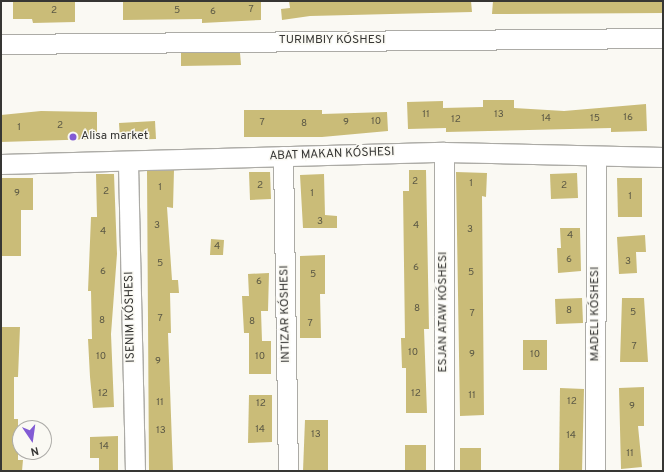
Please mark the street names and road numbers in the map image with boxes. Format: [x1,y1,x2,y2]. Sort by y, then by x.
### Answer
street label: TURIMBIY KÓSHESI [278,34,386,48]
street label: ABAT MAKAN KÓSHESI [269,146,395,164]
street label: ESJAN ATAW KÓSHESI [437,251,451,373]
street label: INTIZAR KÓSHESI [278,265,294,363]
street label: MADELI KÓSHESI [589,267,603,361]
street label: ISENIM KÓSHESI [123,271,139,363]

